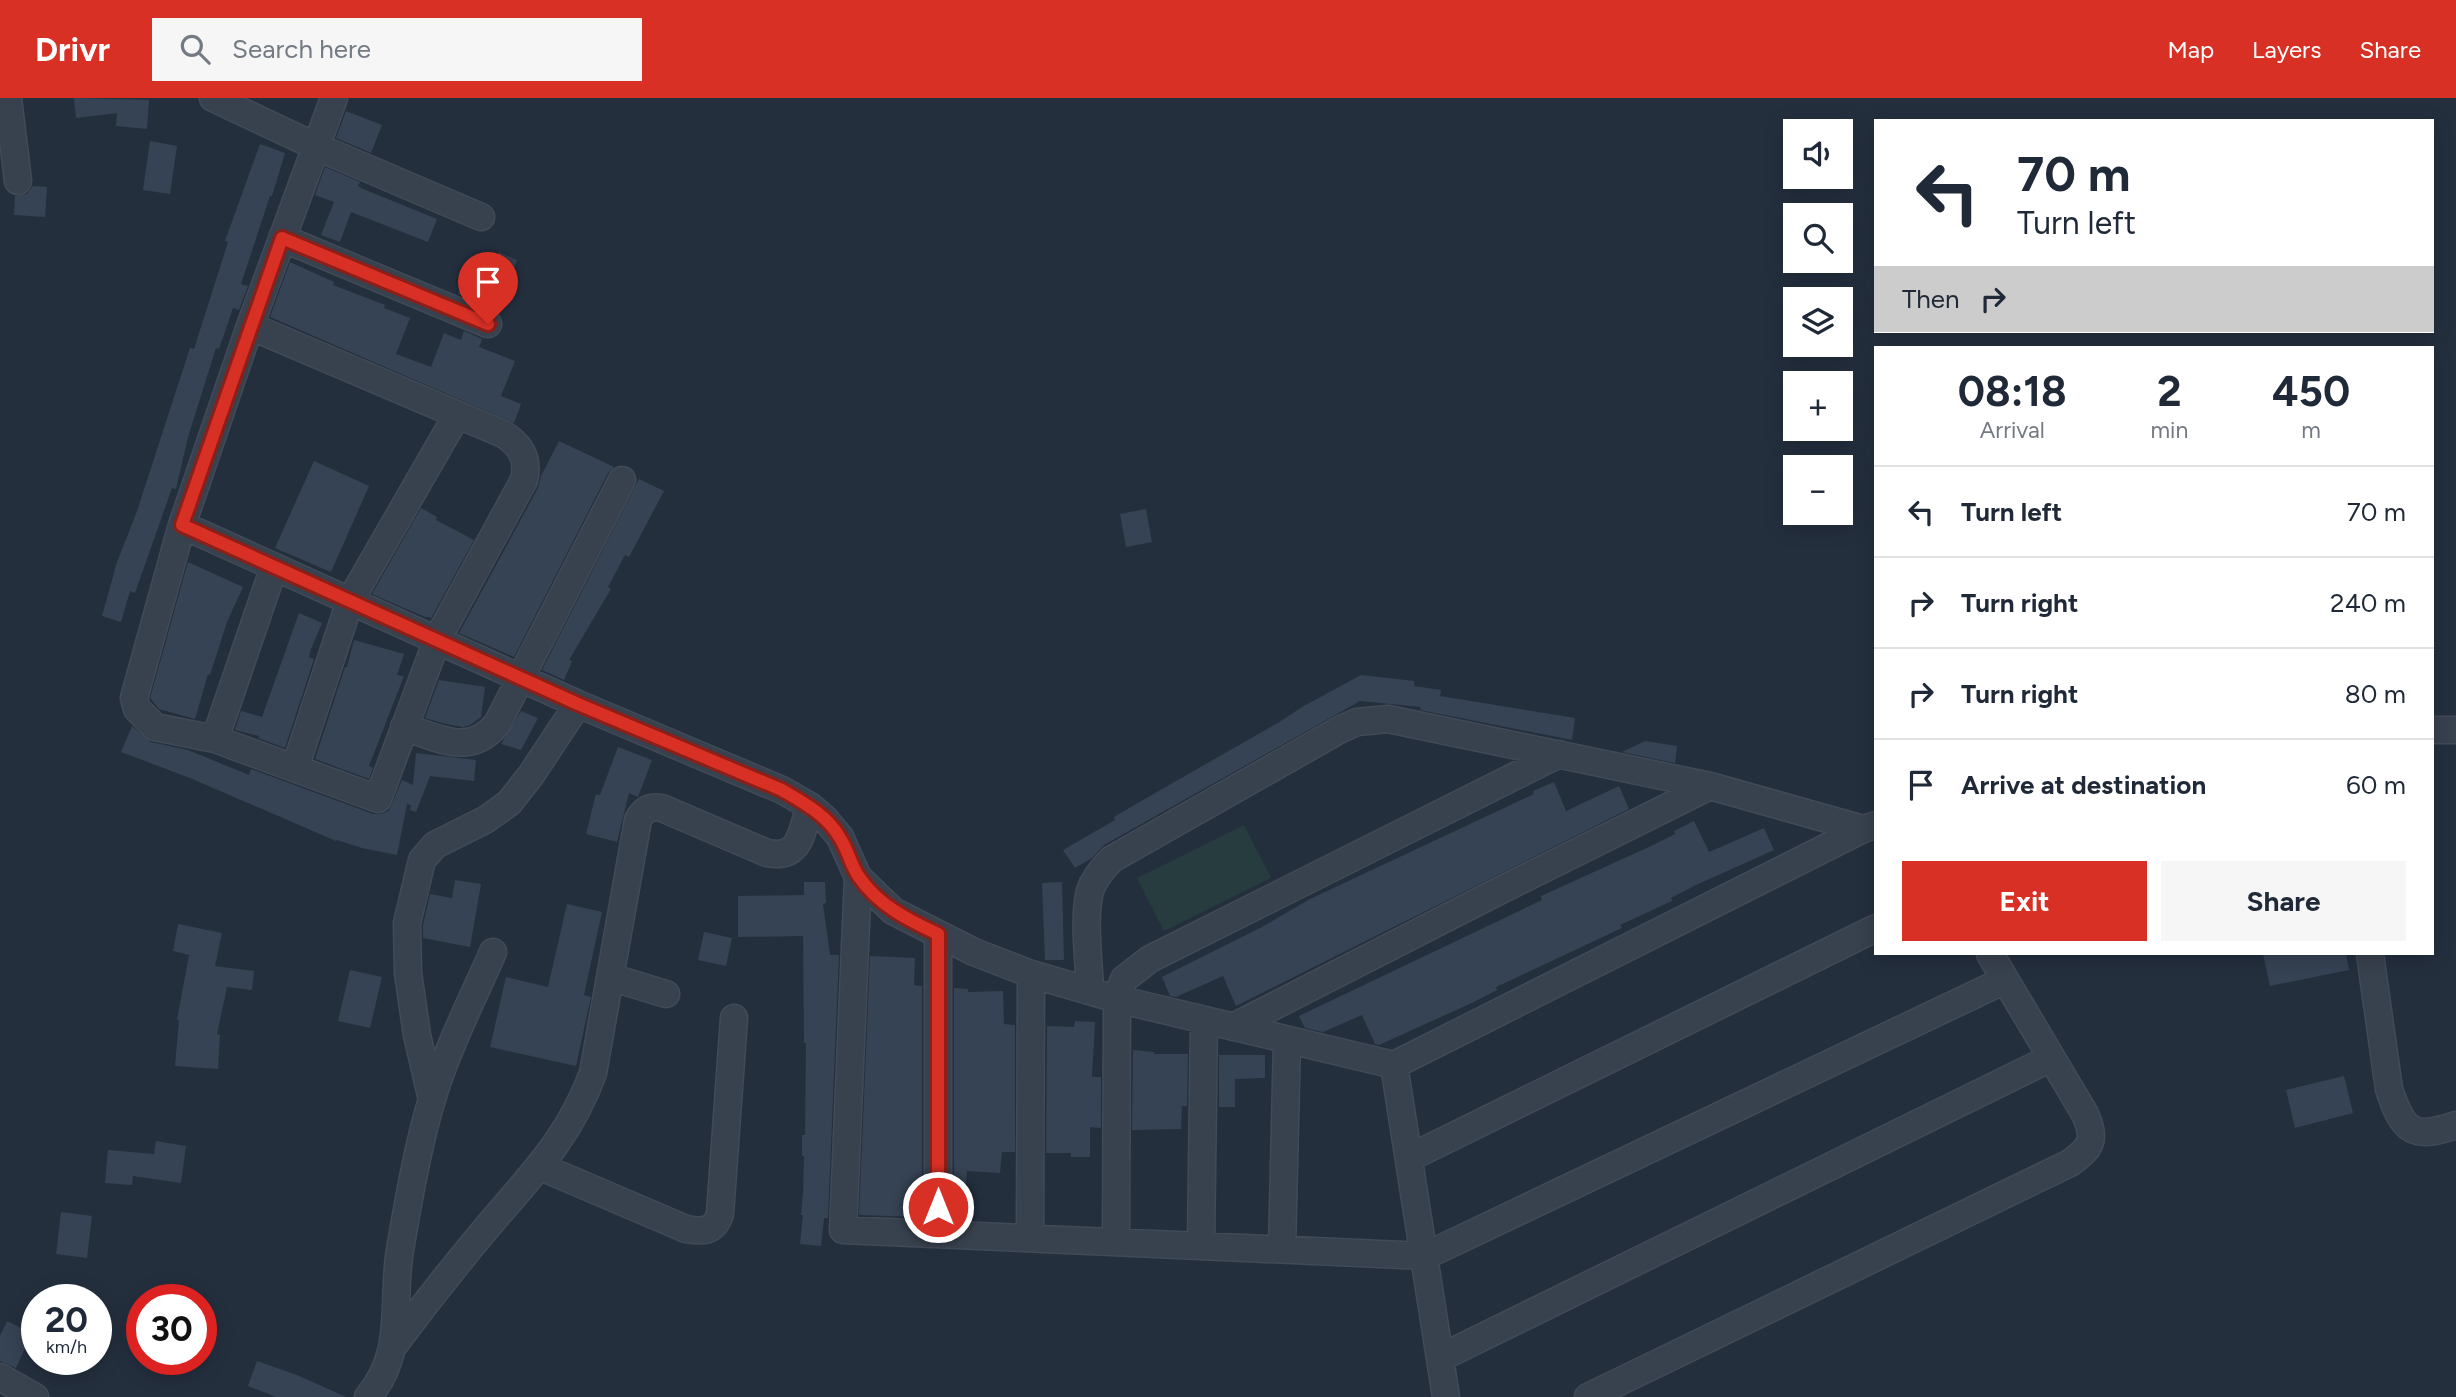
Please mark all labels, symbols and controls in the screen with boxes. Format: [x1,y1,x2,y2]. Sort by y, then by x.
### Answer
search box [152,18,642,81]
text: Drivr [35,30,110,69]
icon: search [176,30,214,68]
text: Search here [232,33,371,65]
text: Map [2167,35,2214,64]
text: Layers [2252,35,2321,64]
text: Share [2359,35,2421,64]
map controls [1783,119,1853,525]
button: sound [1783,119,1853,189]
text: 70 m [2017,144,2130,203]
icon: left [1902,147,1993,238]
button: search [1783,203,1853,273]
text: Turn left [2017,204,2136,242]
pin [458,252,518,324]
icon: arrive [469,263,507,301]
icon: right [1974,280,2012,318]
text: Then [1902,283,1960,315]
button: layers [1783,287,1853,357]
text: 08:18 [1958,366,2067,417]
text: 2 [2157,366,2182,417]
text: 450 [2272,366,2350,417]
button: + [1783,371,1853,441]
text: Arrival [1980,416,2045,444]
text: min [2151,416,2188,444]
text: m [2301,416,2321,444]
button: − [1783,455,1853,525]
icon: left [1902,493,1940,531]
text: Turn left [1961,496,2062,528]
text: 70 m [2347,496,2406,528]
icon: right [1902,584,1940,622]
text: Turn right [1961,587,2078,619]
text: 240 m [2330,587,2406,619]
icon: right [1902,675,1940,713]
text: Turn right [1961,678,2078,710]
text: 80 m [2345,678,2406,710]
icon: arrive [1902,766,1940,804]
text: Arrive at destination [1961,769,2206,801]
text: 60 m [2346,769,2406,801]
button: Exit [1902,861,2147,941]
button: Share [2161,861,2406,941]
position arrow [901,1170,975,1244]
speed limit sign: 30 [126,1284,217,1375]
text: 20 [45,1299,88,1341]
text: km/h [46,1336,87,1358]

